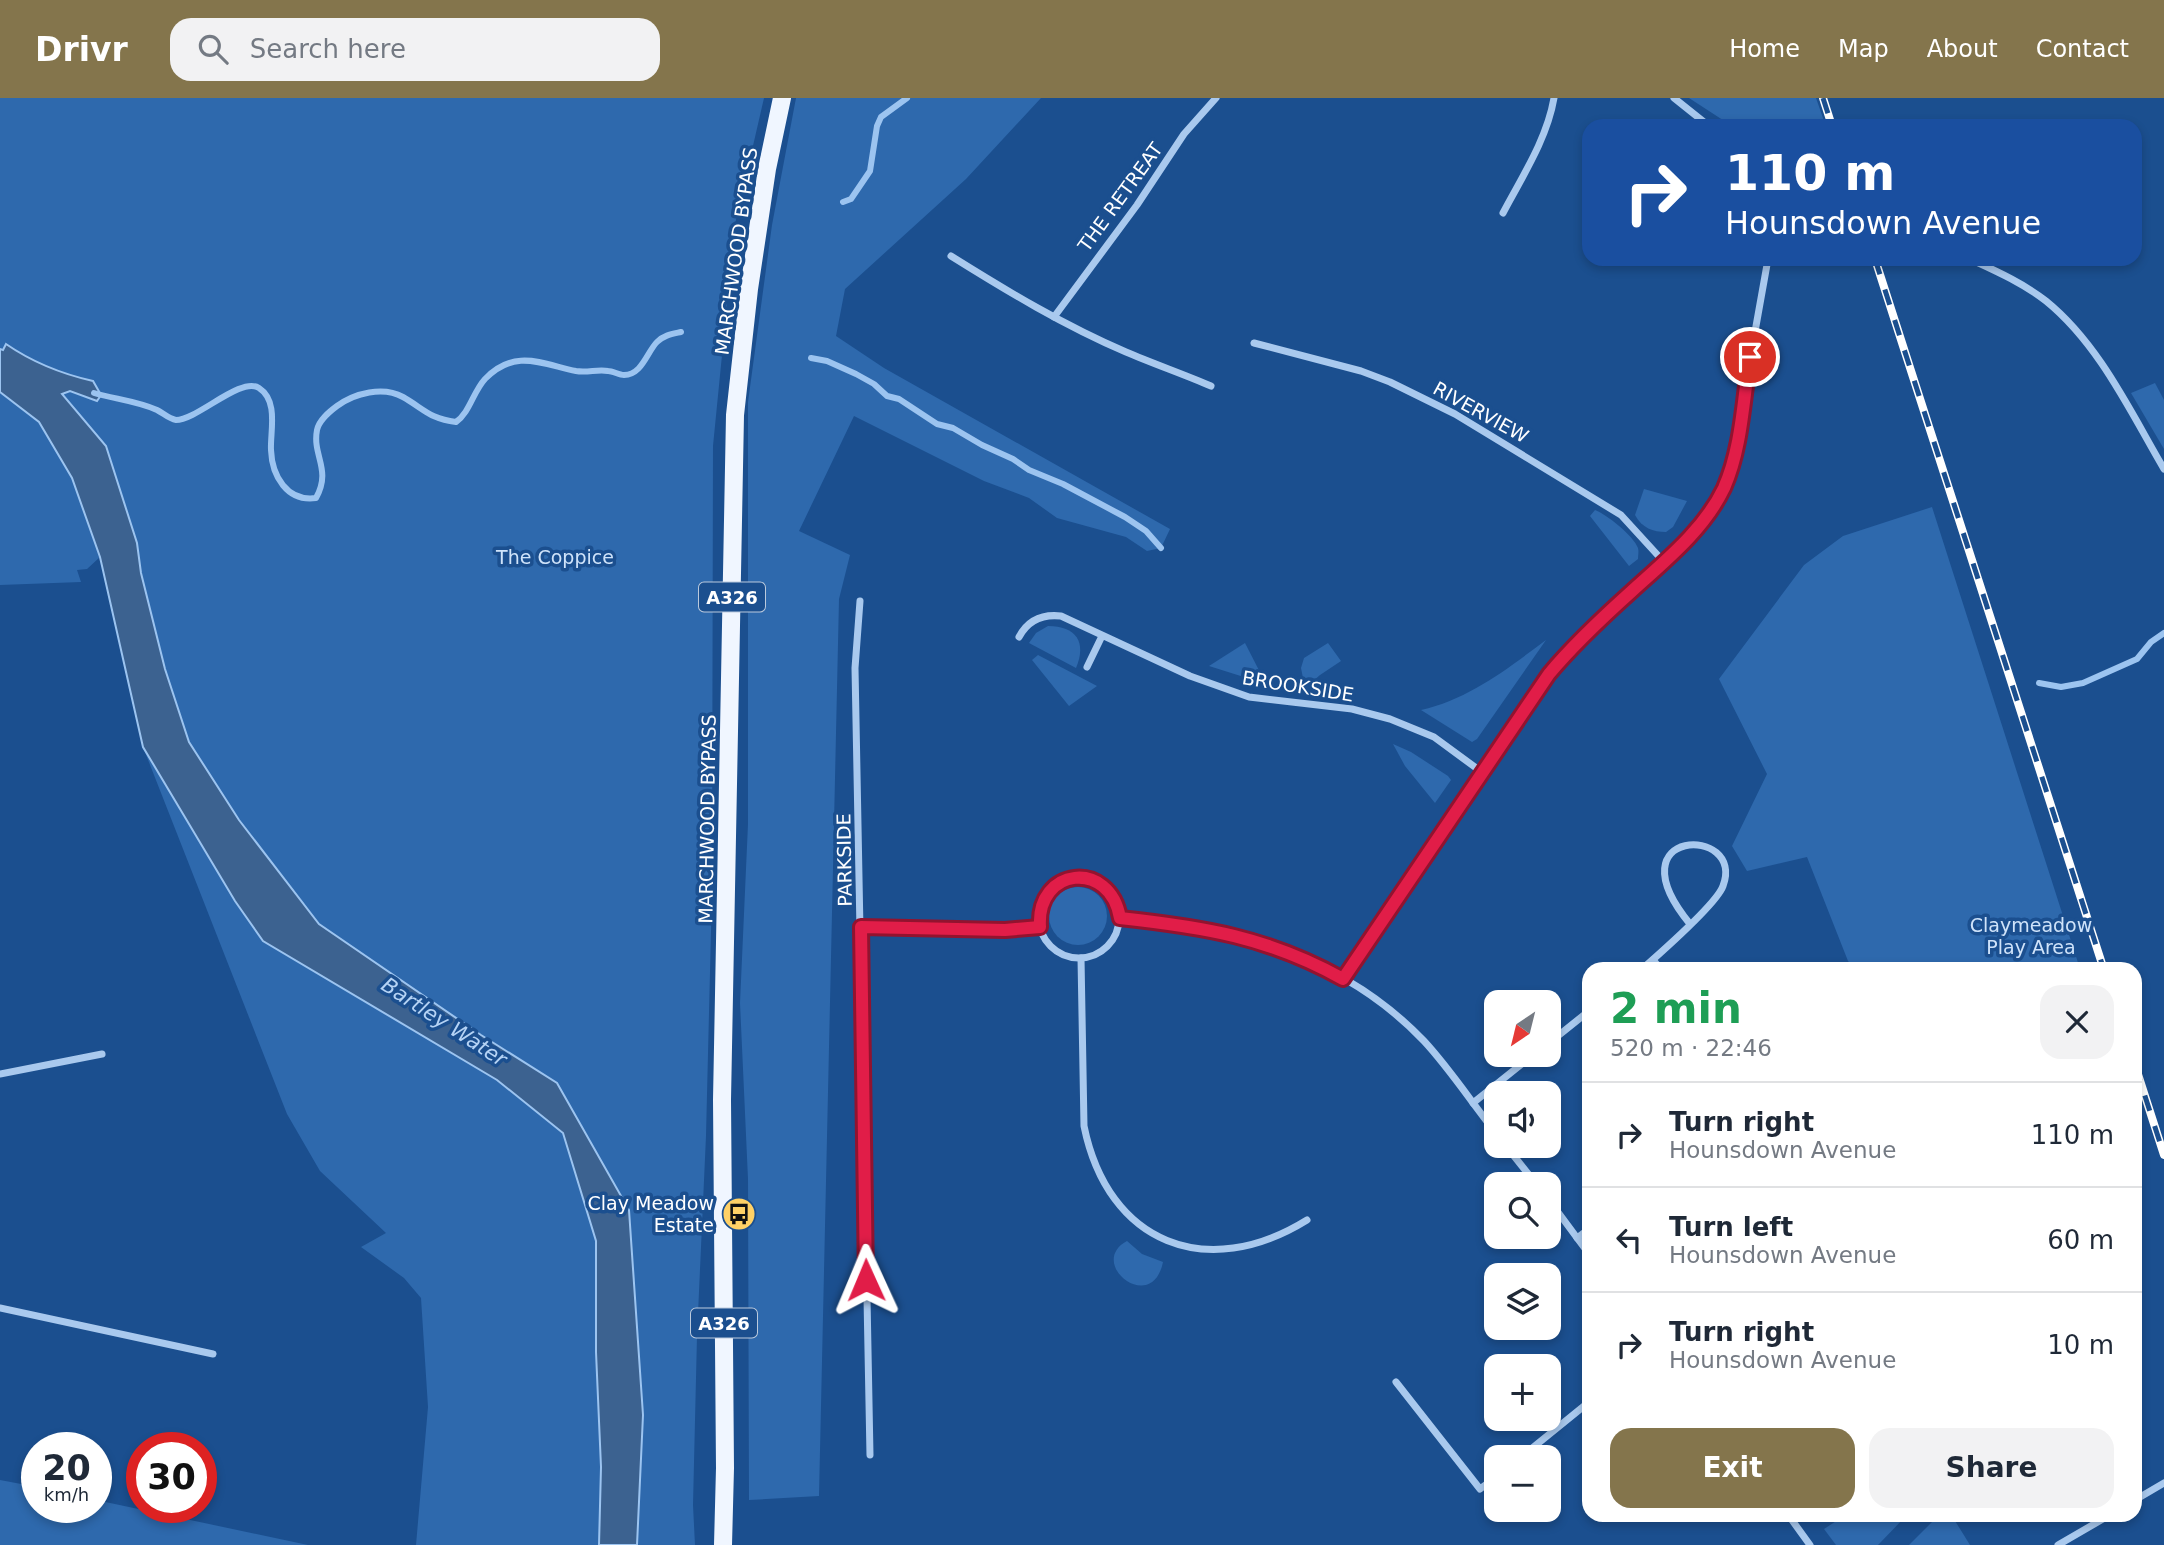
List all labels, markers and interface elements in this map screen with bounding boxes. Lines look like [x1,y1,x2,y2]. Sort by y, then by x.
search box [170,18,660,81]
text: Drivr [35,30,128,69]
icon: search [194,30,232,68]
text: Search here [250,34,406,64]
text: Home [1729,35,1800,63]
text: Map [1838,35,1889,63]
text: About [1927,35,1998,63]
text: Contact [2036,35,2129,63]
street label: THE RETREAT [1073,138,1167,256]
text: 110 m [1725,145,1895,202]
street label: MARCHWOOD BYPASS [711,146,761,356]
icon: right [1610,147,1701,238]
text: Hounsdown Avenue [1725,204,2041,242]
pin [1720,327,1780,387]
icon: arrive [1731,338,1769,376]
street label: RIVERVIEW [1430,377,1533,447]
park label: The Coppice [495,546,614,568]
road number: A326 [699,583,765,612]
street label: BROOKSIDE [1241,666,1355,706]
street label: MARCHWOOD BYPASS [694,714,720,924]
street label: PARKSIDE [832,813,856,907]
park label: Claymeadow Play Area [1970,914,2092,958]
water label: Bartley Water [377,973,512,1072]
text: 2 min [1610,984,1742,1033]
button: close [2040,985,2114,1059]
north arrow [1484,990,1561,1068]
map controls [1484,990,1561,1522]
text: 520 m · 22:46 [1610,1035,1772,1061]
button: sound [1484,1081,1561,1158]
text: Turn right [1669,1107,1814,1137]
icon: right [1610,1116,1648,1154]
text: 110 m [2031,1120,2114,1150]
text: Hounsdown Avenue [1669,1137,1896,1163]
button: search [1484,1172,1561,1249]
place label: Clay Meadow Estate [588,1192,714,1236]
bus stop icon: Clay Meadow Estate [720,1195,758,1233]
text: Turn left [1669,1212,1793,1242]
icon: left [1610,1221,1648,1259]
text: 60 m [2047,1225,2114,1255]
text: Hounsdown Avenue [1669,1242,1896,1268]
position arrow [829,1243,903,1317]
button: layers [1484,1263,1561,1340]
road number: A326 [691,1308,757,1338]
text: Turn right [1669,1317,1814,1347]
icon: right [1610,1326,1648,1364]
text: 10 m [2047,1330,2114,1360]
text: Hounsdown Avenue [1669,1347,1896,1373]
button: + [1484,1354,1561,1431]
button: Exit [1610,1428,1855,1508]
button: Share [1869,1428,2114,1508]
speed limit sign: 30 [126,1432,217,1523]
button: − [1484,1445,1561,1522]
text: 20 [42,1448,91,1488]
text: km/h [44,1484,89,1505]

